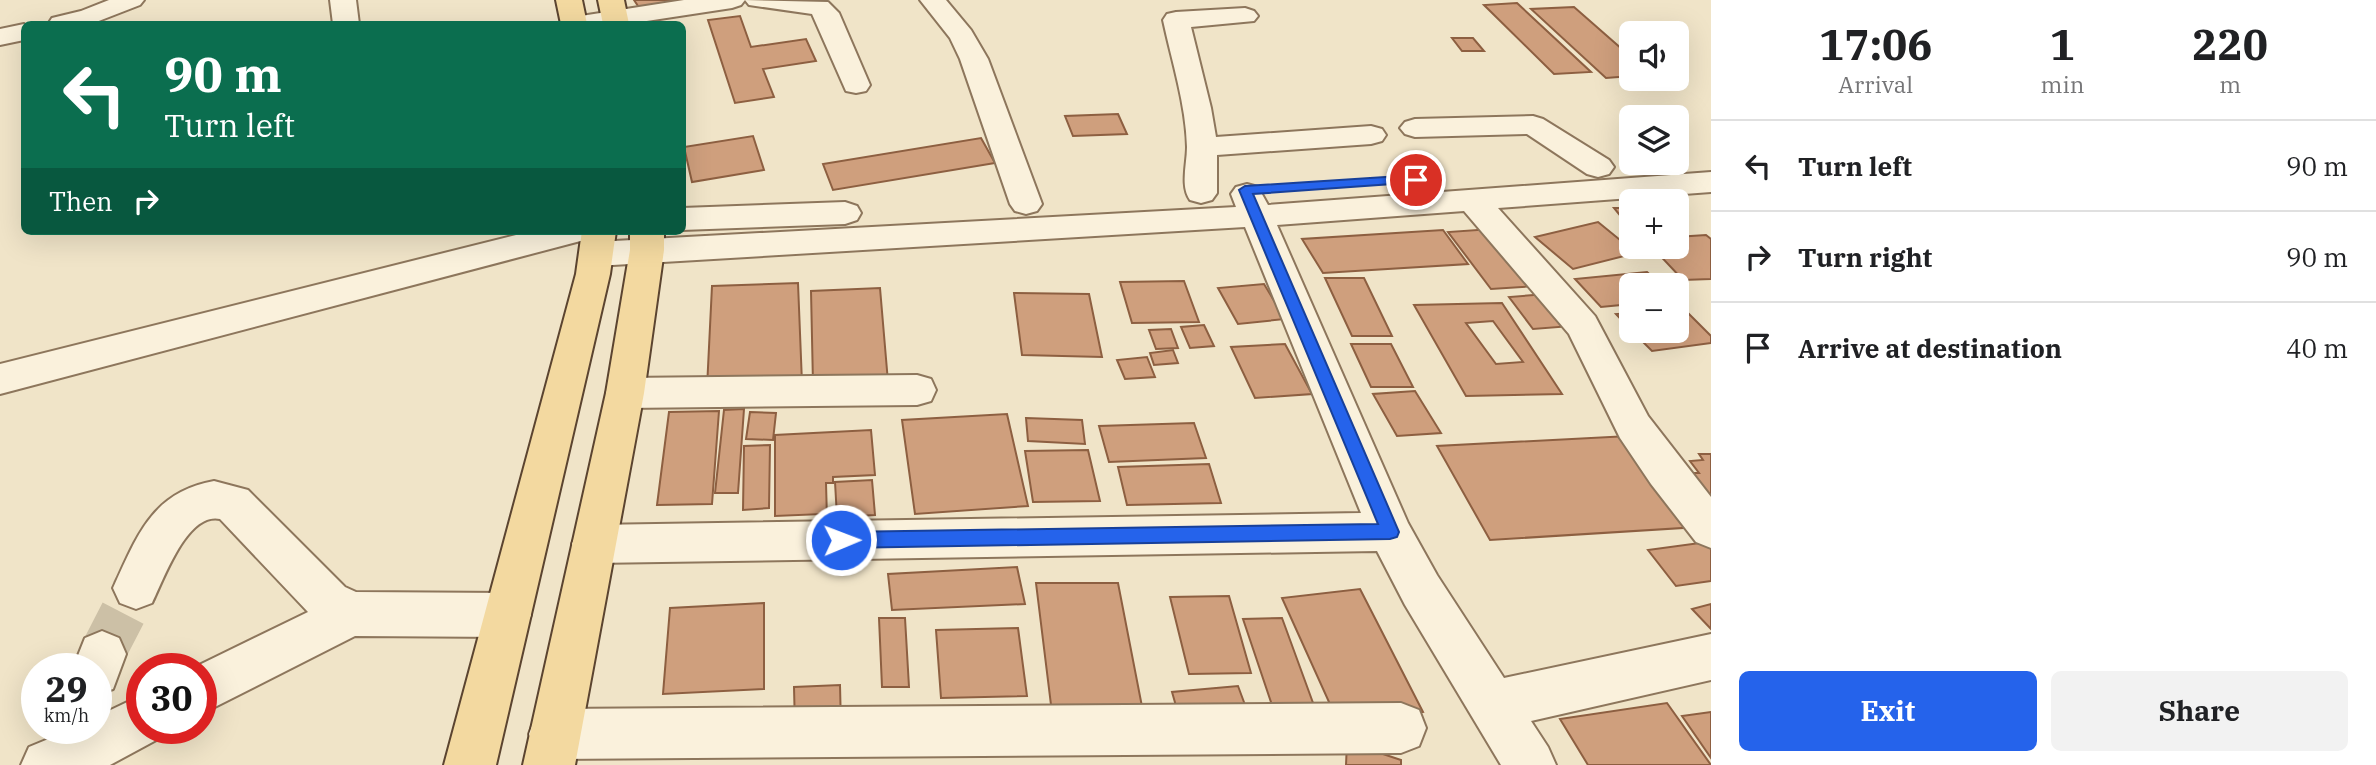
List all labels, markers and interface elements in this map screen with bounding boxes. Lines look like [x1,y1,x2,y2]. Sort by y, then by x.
text: 17:06 [1819,17,1933,72]
text: 1 [2050,17,2075,72]
text: 220 [2192,17,2268,72]
map controls [1619,21,1689,343]
button: sound [1619,21,1689,91]
text: 90 m [164,42,282,105]
icon: left [49,49,140,140]
text: Arrival [1838,69,1913,99]
text: min [2041,69,2084,99]
text: m [2219,69,2241,99]
text: Turn left [164,104,295,146]
button: layers [1619,105,1689,175]
icon: left [1739,147,1777,185]
text: Turn left [1798,149,1912,183]
text: 90 m [2286,149,2348,183]
pin [1386,150,1446,210]
icon: arrive [1397,161,1435,199]
icon: right [127,182,165,220]
text: Then [49,184,113,218]
button: + [1619,189,1689,259]
icon: right [1739,238,1777,276]
text: Turn right [1798,240,1932,274]
text: 90 m [2286,240,2348,274]
button: − [1619,273,1689,343]
icon: arrive [1739,329,1777,367]
text: Arrive at destination [1798,331,2062,365]
text: 40 m [2286,331,2348,365]
position arrow [804,503,878,577]
speed limit sign: 30 [126,653,217,744]
text: 29 [45,666,88,712]
button: Exit [1739,671,2037,751]
button: Share [2051,671,2348,751]
text: km/h [44,704,89,727]

